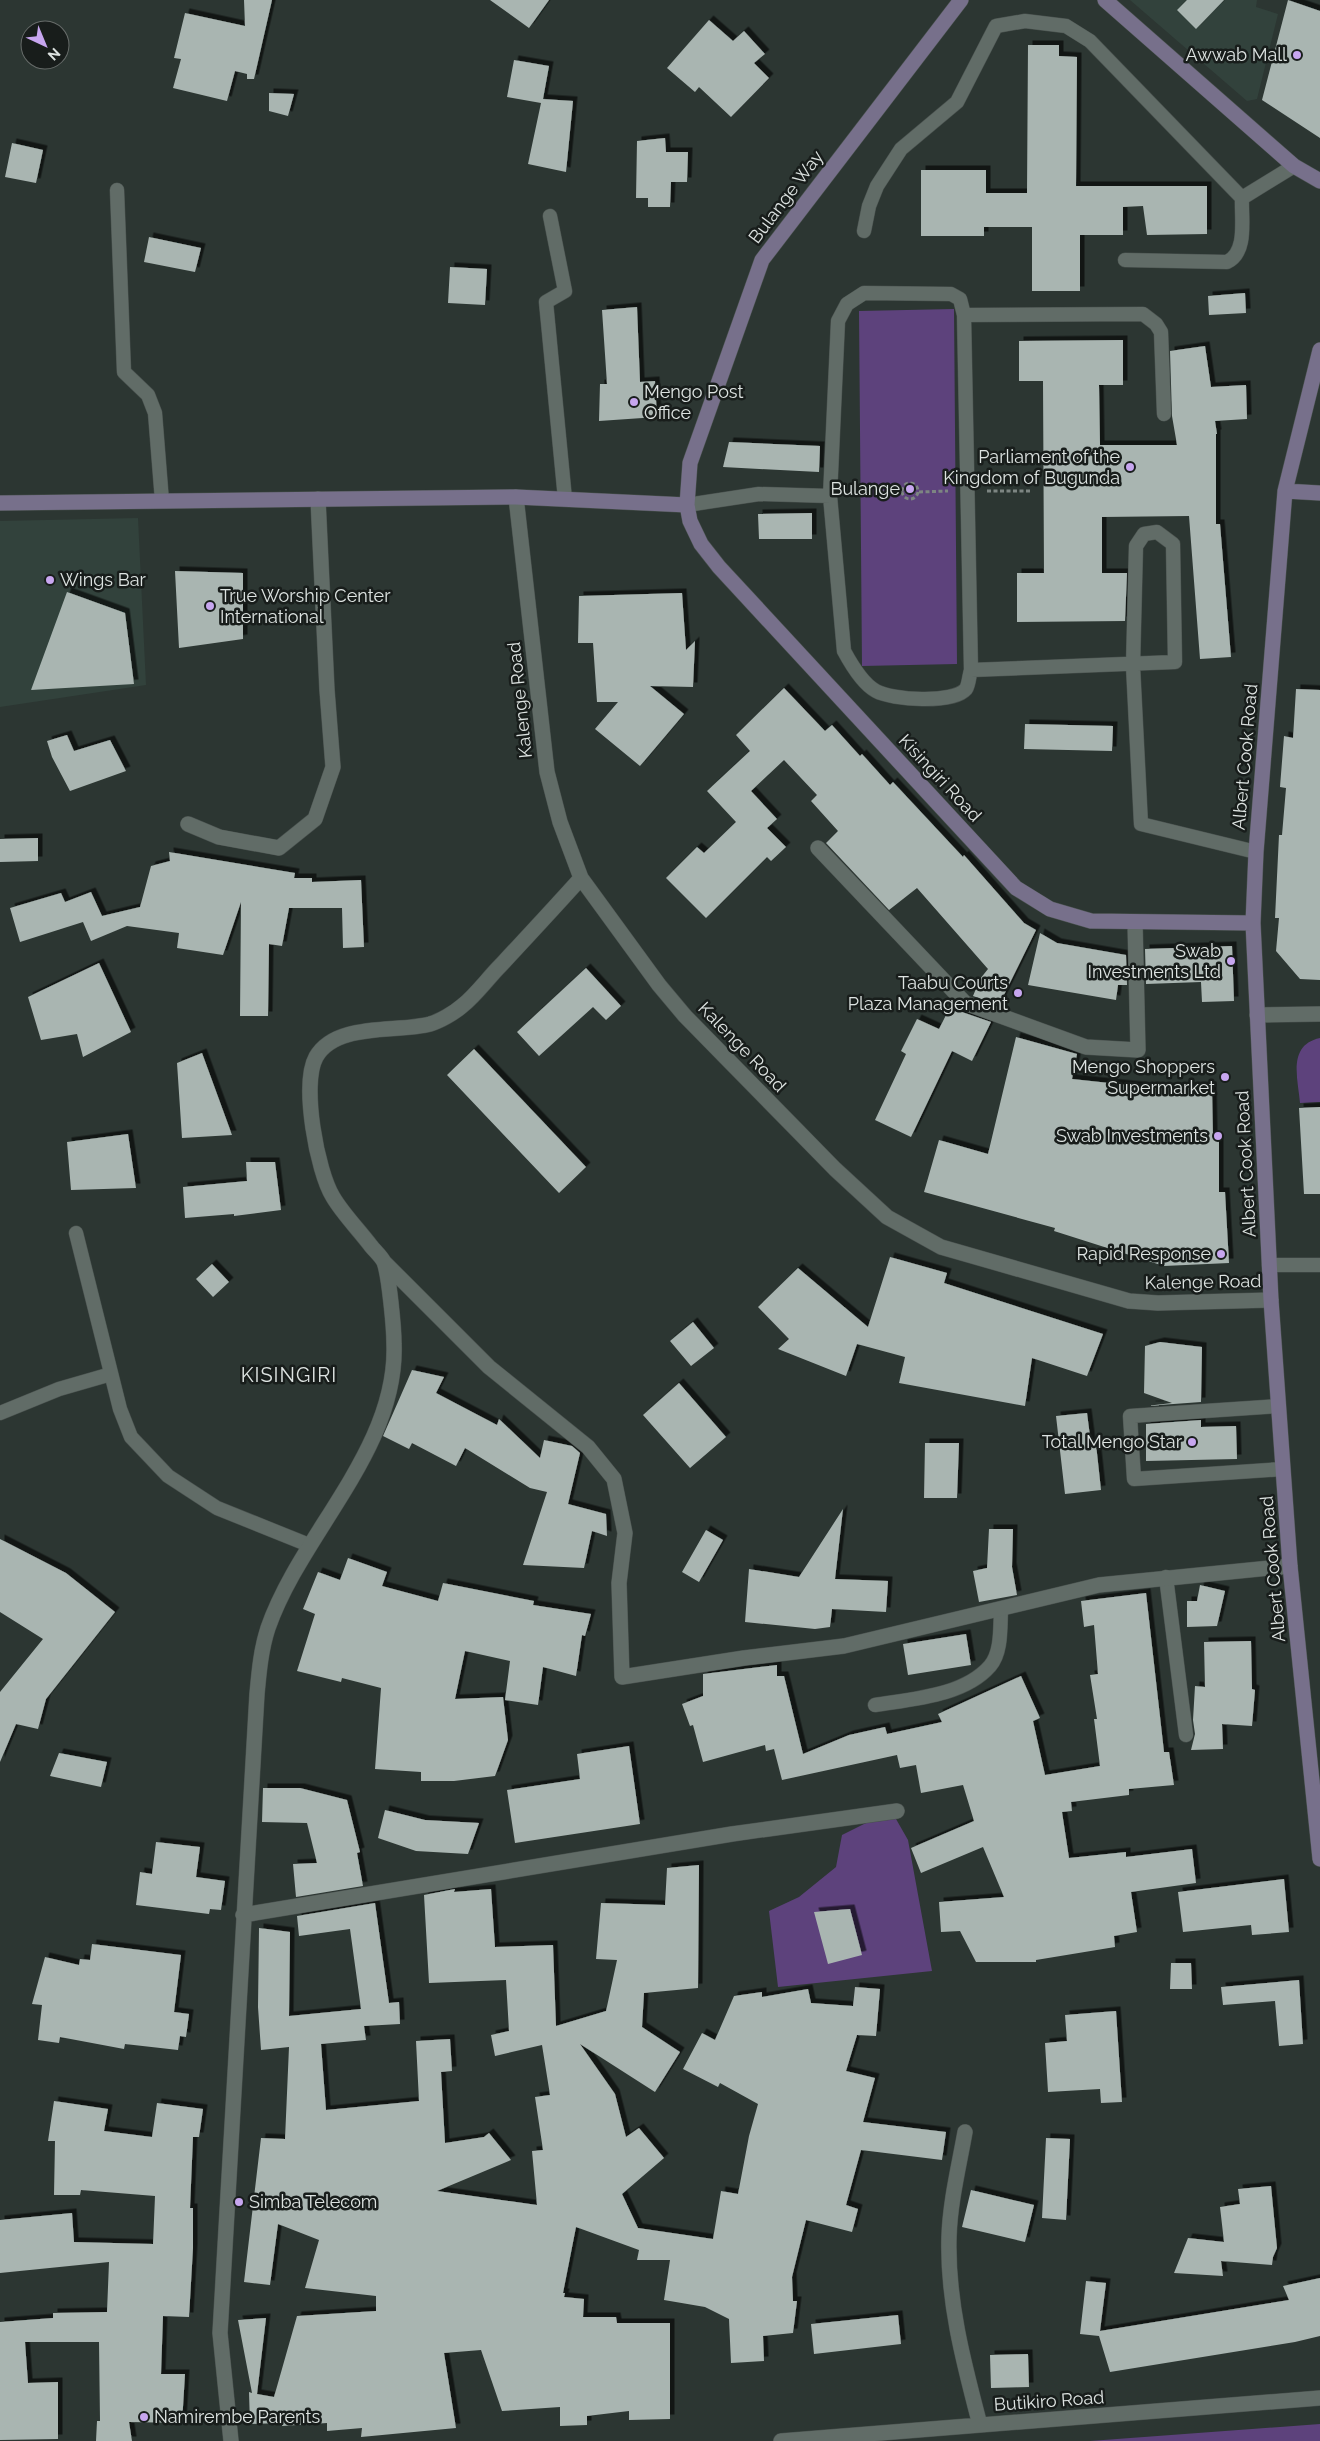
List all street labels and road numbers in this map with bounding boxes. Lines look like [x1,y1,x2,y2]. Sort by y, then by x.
street label: Bulange Way [744,146,827,247]
street label: Kalenge Road [503,641,536,759]
street label: Albert Cook Road [1228,683,1261,831]
street label: Kisingiri Road [895,730,986,826]
street label: Kalenge Road [694,997,790,1096]
street label: Albert Cook Road [1231,1090,1260,1238]
street label: Kalenge Road [1144,1270,1262,1293]
street label: Albert Cook Road [1256,1495,1289,1643]
street label: Butikiro Road [993,2386,1105,2415]

